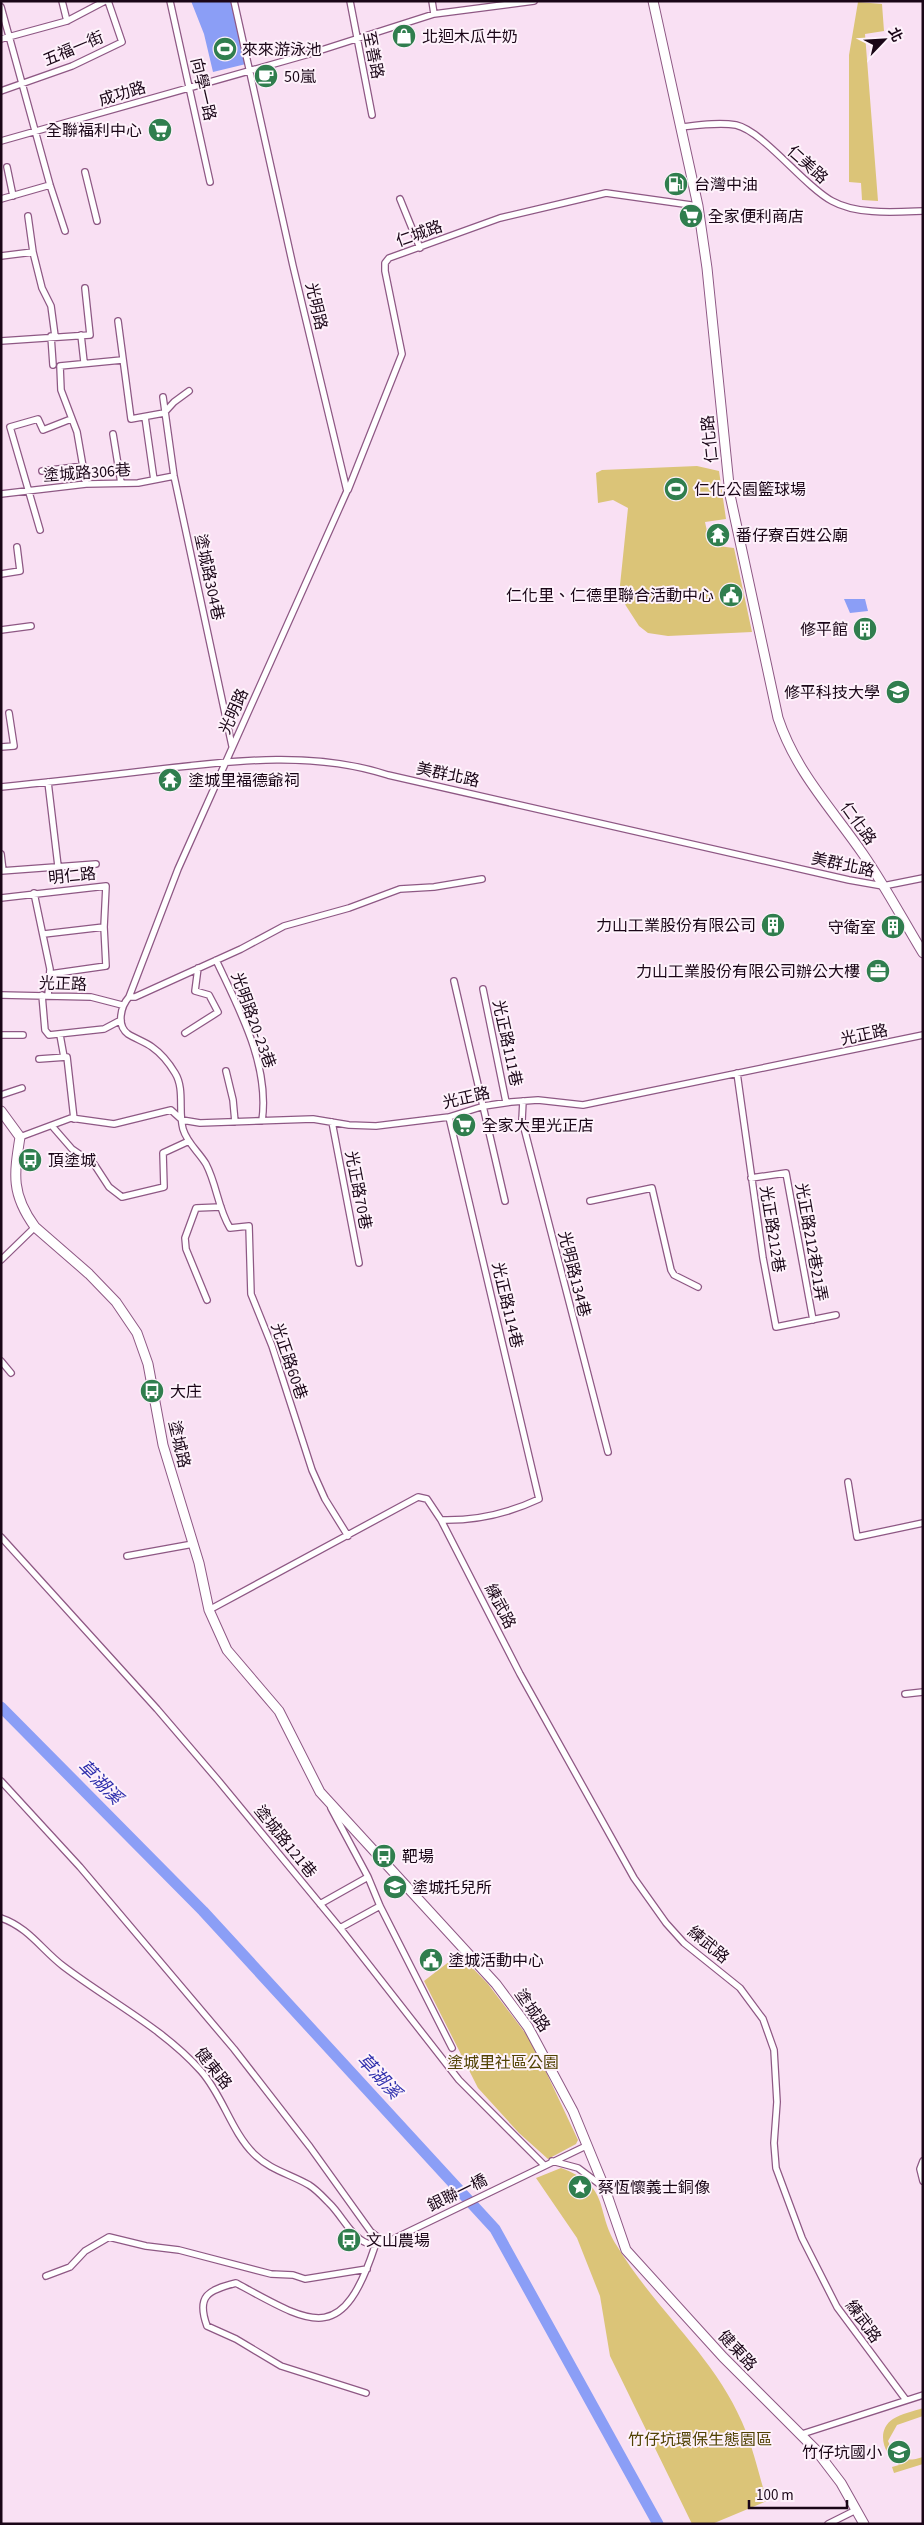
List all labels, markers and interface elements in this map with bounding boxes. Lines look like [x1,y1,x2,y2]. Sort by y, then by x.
north arrow [859,15,909,65]
shop icon: 北迴木瓜牛奶 [391,23,417,49]
text: 北 [883,24,907,45]
street label: 五福一街 [40,26,107,72]
place label: 北迴木瓜牛奶 [422,26,518,48]
street label: 至善路 [358,30,388,81]
sports icon: 來來游泳池 [212,36,238,62]
place label: 來來游泳池 [242,39,322,61]
street label: 向學一路 [185,56,221,123]
cafe icon: 50嵐 [253,63,279,89]
place label: 50嵐 [284,66,316,88]
street label: 成功路 [96,76,148,111]
supermarket icon: 全聯福利中心 [147,117,173,143]
place label: 全聯福利中心 [46,120,142,142]
street label: 仁美路 [782,141,833,189]
fuel station icon: 台灣中油 [663,171,689,197]
place label: 台灣中油 [694,174,758,196]
supermarket icon: 全家便利商店 [678,203,704,229]
place label: 全家便利商店 [708,206,804,228]
street label: 仁城路 [393,215,446,252]
street label: 光明路 [300,280,332,332]
street label: 仁化路 [697,414,723,464]
street label: 塗城路306巷 [42,459,132,487]
sports icon: 仁化公園籃球場 [663,476,689,502]
place label: 仁化公園籃球場 [694,479,806,501]
temple icon: 番仔寮百姓公廟 [705,522,731,548]
place label: 番仔寮百姓公廟 [736,525,848,547]
street label: 塗城路304巷 [189,532,229,622]
public building icon: 仁化里、仁德里聯合活動中心 [718,582,744,608]
place label: 仁化里、仁德里聯合活動中心 [506,585,714,607]
building icon: 修平館 [852,616,878,642]
place label: 修平館 [800,619,848,641]
school or university icon: 修平科技大學 [885,679,911,705]
place label: 修平科技大學 [784,682,880,704]
street label: 光明路 [214,685,254,738]
street label: 美群北路 [414,758,481,792]
temple icon: 塗城里福德爺祠 [157,767,183,793]
place label: 塗城里福德爺祠 [188,770,300,792]
street label: 仁化路 [835,798,881,849]
street label: 美群北路 [809,848,876,882]
street label: 明仁路 [47,863,97,889]
building icon: 力山工業股份有限公司 [760,912,786,938]
building icon: 守衛室 [880,914,906,940]
place label: 力山工業股份有限公司 [596,915,756,937]
place label: 守衛室 [828,917,876,939]
office icon: 力山工業股份有限公司辦公大樓 [865,958,891,984]
place label: 力山工業股份有限公司辦公大樓 [636,961,860,983]
street label: 光明路20-23巷 [225,969,281,1071]
street label: 光正路 [39,972,87,996]
street label: 光正路111巷 [487,998,527,1088]
street label: 光正路 [838,1019,890,1051]
street label: 光正路 [440,1082,492,1114]
supermarket icon: 全家大里光正店 [451,1112,477,1138]
place label: 全家大里光正店 [482,1115,594,1137]
bus stop icon: 頂塗城 [17,1147,43,1173]
street label: 光正路70巷 [340,1149,376,1232]
place label: 頂塗城 [48,1150,96,1172]
street label: 光正路212巷21弄 [790,1181,832,1303]
street label: 光正路212巷 [754,1184,790,1274]
street label: 光明路134巷 [553,1229,595,1320]
street label: 光正路114巷 [486,1260,528,1351]
street label: 光正路60巷 [266,1320,312,1403]
bus stop icon: 大庄 [139,1378,165,1404]
place label: 大庄 [170,1381,202,1403]
street label: 塗城路 [163,1418,195,1470]
street label: 練武路 [479,1580,521,1633]
water label: 草湖溪 [72,1754,130,1812]
street label: 塗城路121巷 [249,1801,321,1883]
bus stop icon: 靶場 [371,1843,397,1869]
place label: 靶場 [402,1846,434,1868]
school or university icon: 塗城托兒所 [382,1874,408,1900]
place label: 塗城托兒所 [412,1877,492,1899]
street label: 練武路 [683,1921,734,1969]
public building icon: 塗城活動中心 [418,1947,444,1973]
place label: 塗城活動中心 [448,1950,544,1972]
street label: 塗城路 [509,1985,555,2037]
street label: 健東路 [190,2043,237,2094]
water label: 草湖溪 [351,2048,408,2107]
park label: 塗城里社區公園 [447,2052,559,2074]
street label: 銀聯一橋 [424,2169,491,2217]
place icon: 蔡恆懷義士銅像 [567,2174,593,2200]
place label: 蔡恆懷義士銅像 [598,2177,710,2199]
bus stop icon: 文山農場 [336,2227,362,2253]
place label: 文山農場 [366,2230,430,2252]
street label: 練武路 [840,2296,886,2347]
street label: 健東路 [713,2326,762,2376]
park label: 竹仔坑環保生態園區 [628,2429,772,2451]
school or university icon: 竹仔坑國小 [886,2439,912,2465]
place label: 竹仔坑國小 [802,2442,882,2464]
scale bar [749,2478,846,2510]
text: 100 m [756,2485,794,2506]

